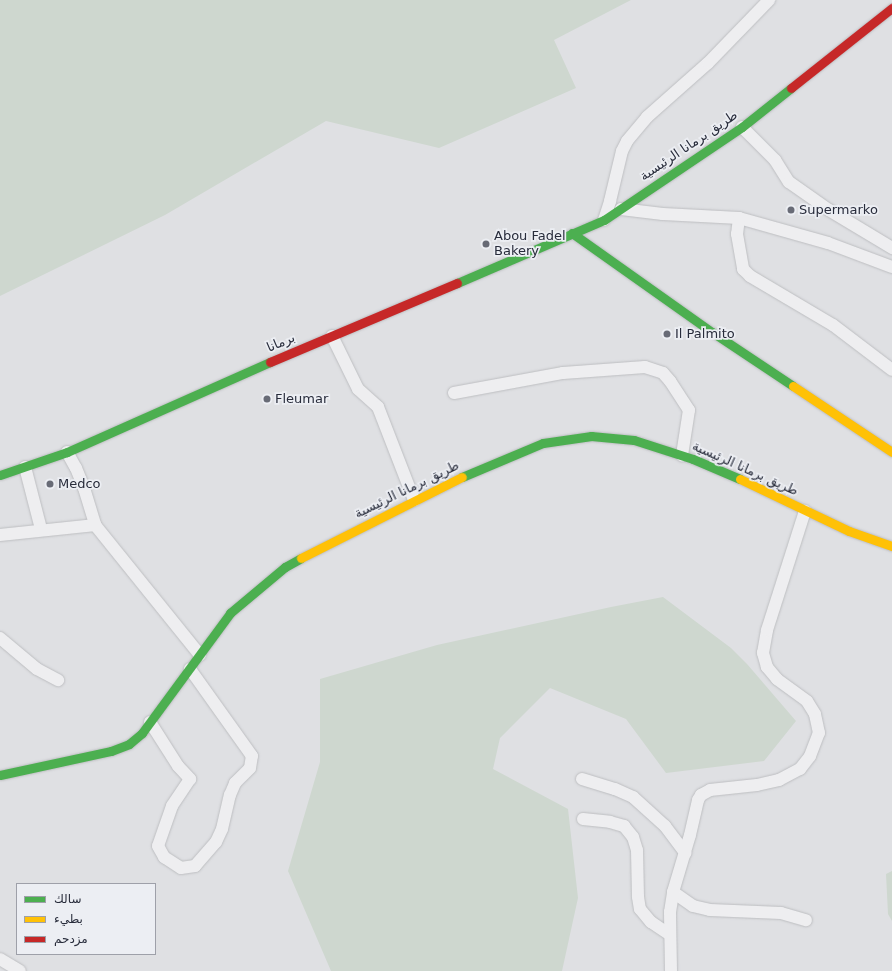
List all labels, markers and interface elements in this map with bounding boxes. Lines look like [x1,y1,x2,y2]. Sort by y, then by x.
street label: طريق برمانا الرئيسية [637,108,741,184]
place label: Supermarko [799,202,878,218]
marker: Supermarko [786,205,796,215]
place label: Abou Fadel Bakery [494,229,566,260]
marker: Abou Fadel Bakery [481,239,491,249]
place label: Il Palmito [675,326,735,342]
marker: Il Palmito [662,329,672,339]
street label: برمانا [264,330,298,356]
place label: Fleumar [275,391,328,407]
marker: Fleumar [262,394,272,404]
street label: طريق برمانا الرئيسية [690,439,800,499]
street label: طريق برمانا الرئيسية [352,458,462,522]
place label: Medco [58,476,101,492]
marker: Medco [45,479,55,489]
legend [16,883,156,955]
text: سالك [54,892,81,906]
text: بطيء [54,912,83,926]
text: مزدحم [54,932,88,946]

